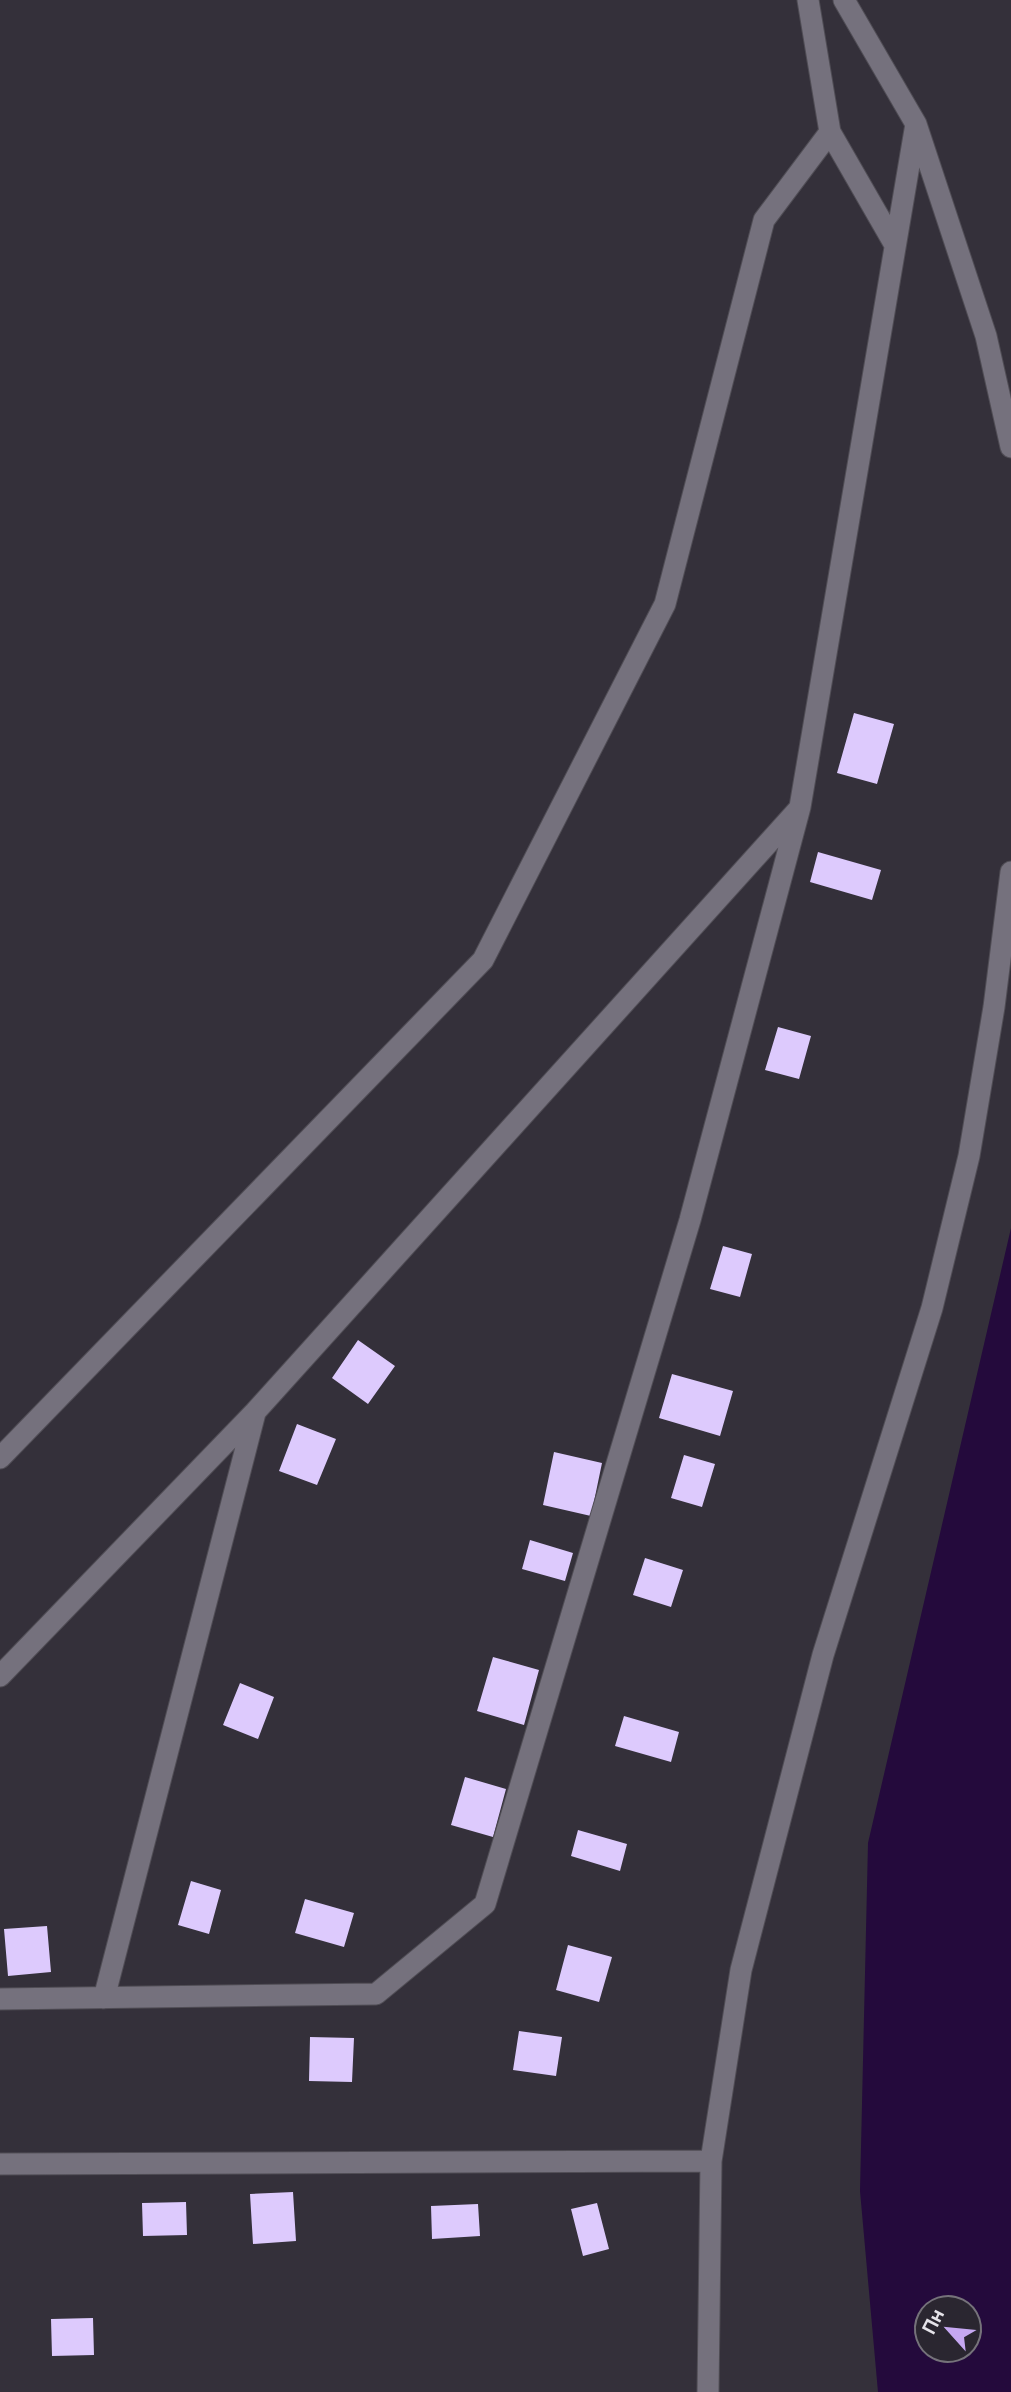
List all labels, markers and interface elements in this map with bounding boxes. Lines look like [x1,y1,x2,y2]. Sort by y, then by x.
north arrow [913,2294,983,2364]
text: Пн [917,2305,948,2338]

